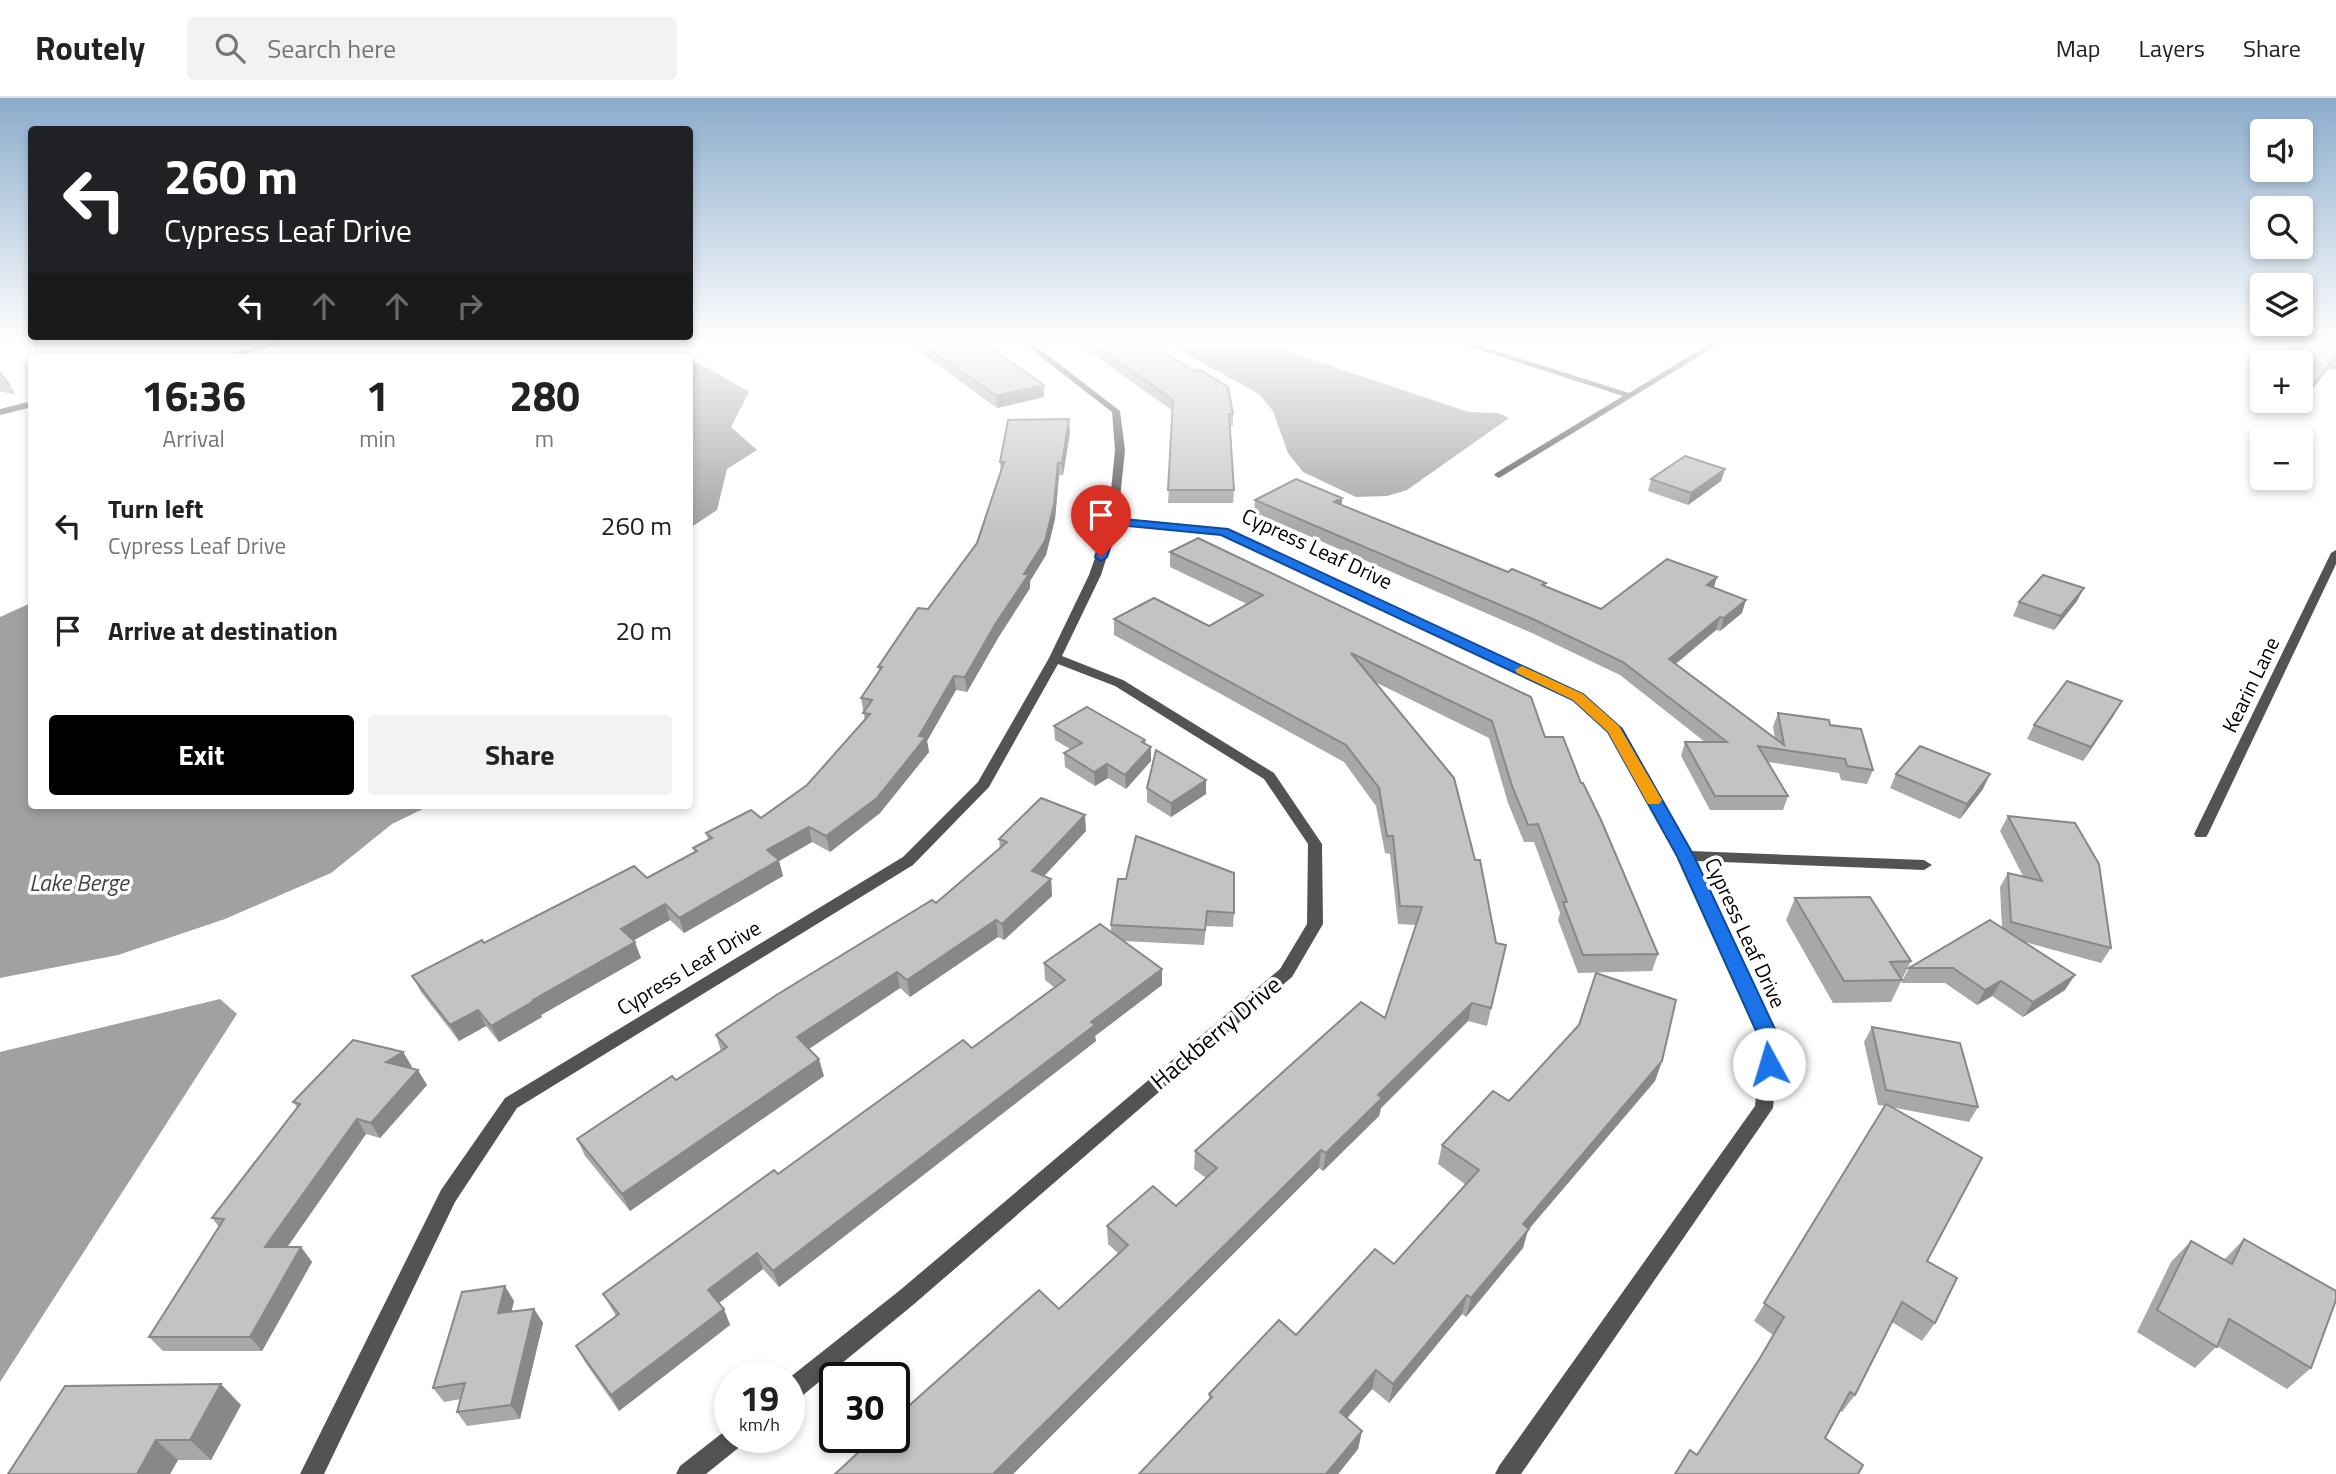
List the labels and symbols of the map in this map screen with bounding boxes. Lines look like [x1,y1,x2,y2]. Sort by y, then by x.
pin [1071,485,1131,557]
street label: Cypress Leaf Drive [1237,499,1398,597]
street label: Kearin Lane [2213,631,2287,738]
street label: Cypress Leaf Drive [1697,852,1795,1013]
water label: Lake Berge [29,865,130,900]
street label: Cypress Leaf Drive [611,912,766,1023]
street label: Hackberry Drive [1142,967,1289,1098]
position arrow [1732,1027,1806,1101]
speed limit sign: 30 [819,1362,910,1453]

